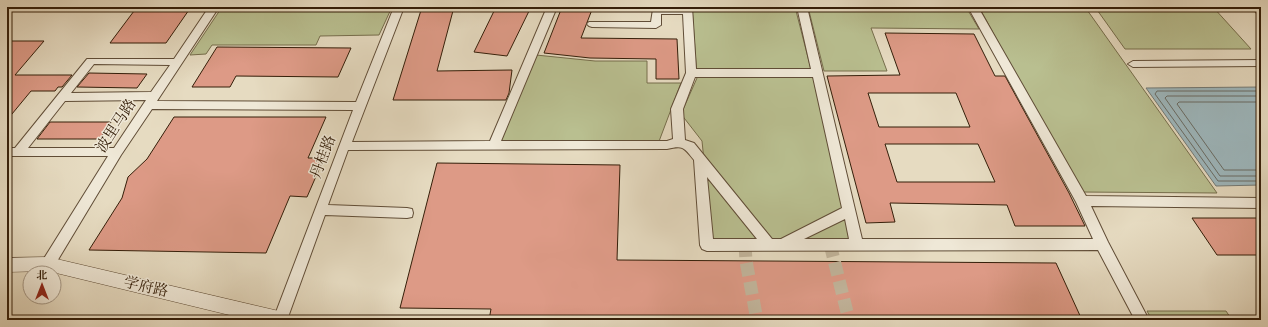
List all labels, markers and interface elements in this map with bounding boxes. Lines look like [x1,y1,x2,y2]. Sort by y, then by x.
street label: 波里马路 [92,96,140,156]
street label: 丹桂路 [306,133,340,181]
north arrow [22,265,62,305]
text: 北 [37,269,48,282]
street label: 学府路 [122,273,170,301]

